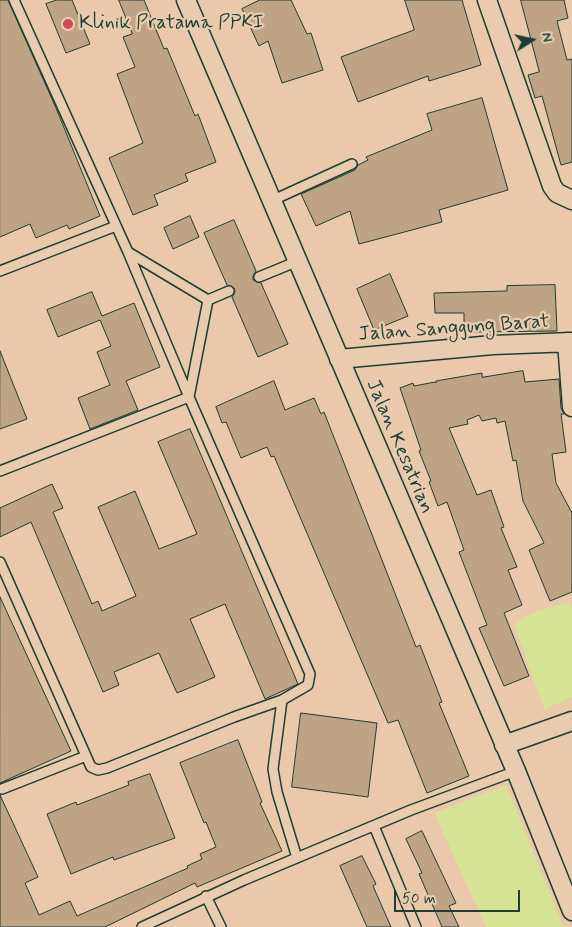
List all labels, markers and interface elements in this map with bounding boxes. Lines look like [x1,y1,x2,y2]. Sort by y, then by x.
place label: Klinik Pratama PPKI [79,12,264,36]
north arrow [507,15,557,65]
marker: Klinik Pratama PPKI [61,17,75,31]
text: N [537,31,556,44]
street label: Jalan Sanggung Barat [358,310,550,348]
street label: Jalan Kesatrian [360,376,438,518]
scale bar [397,880,523,912]
text: 50 m [402,889,436,909]

